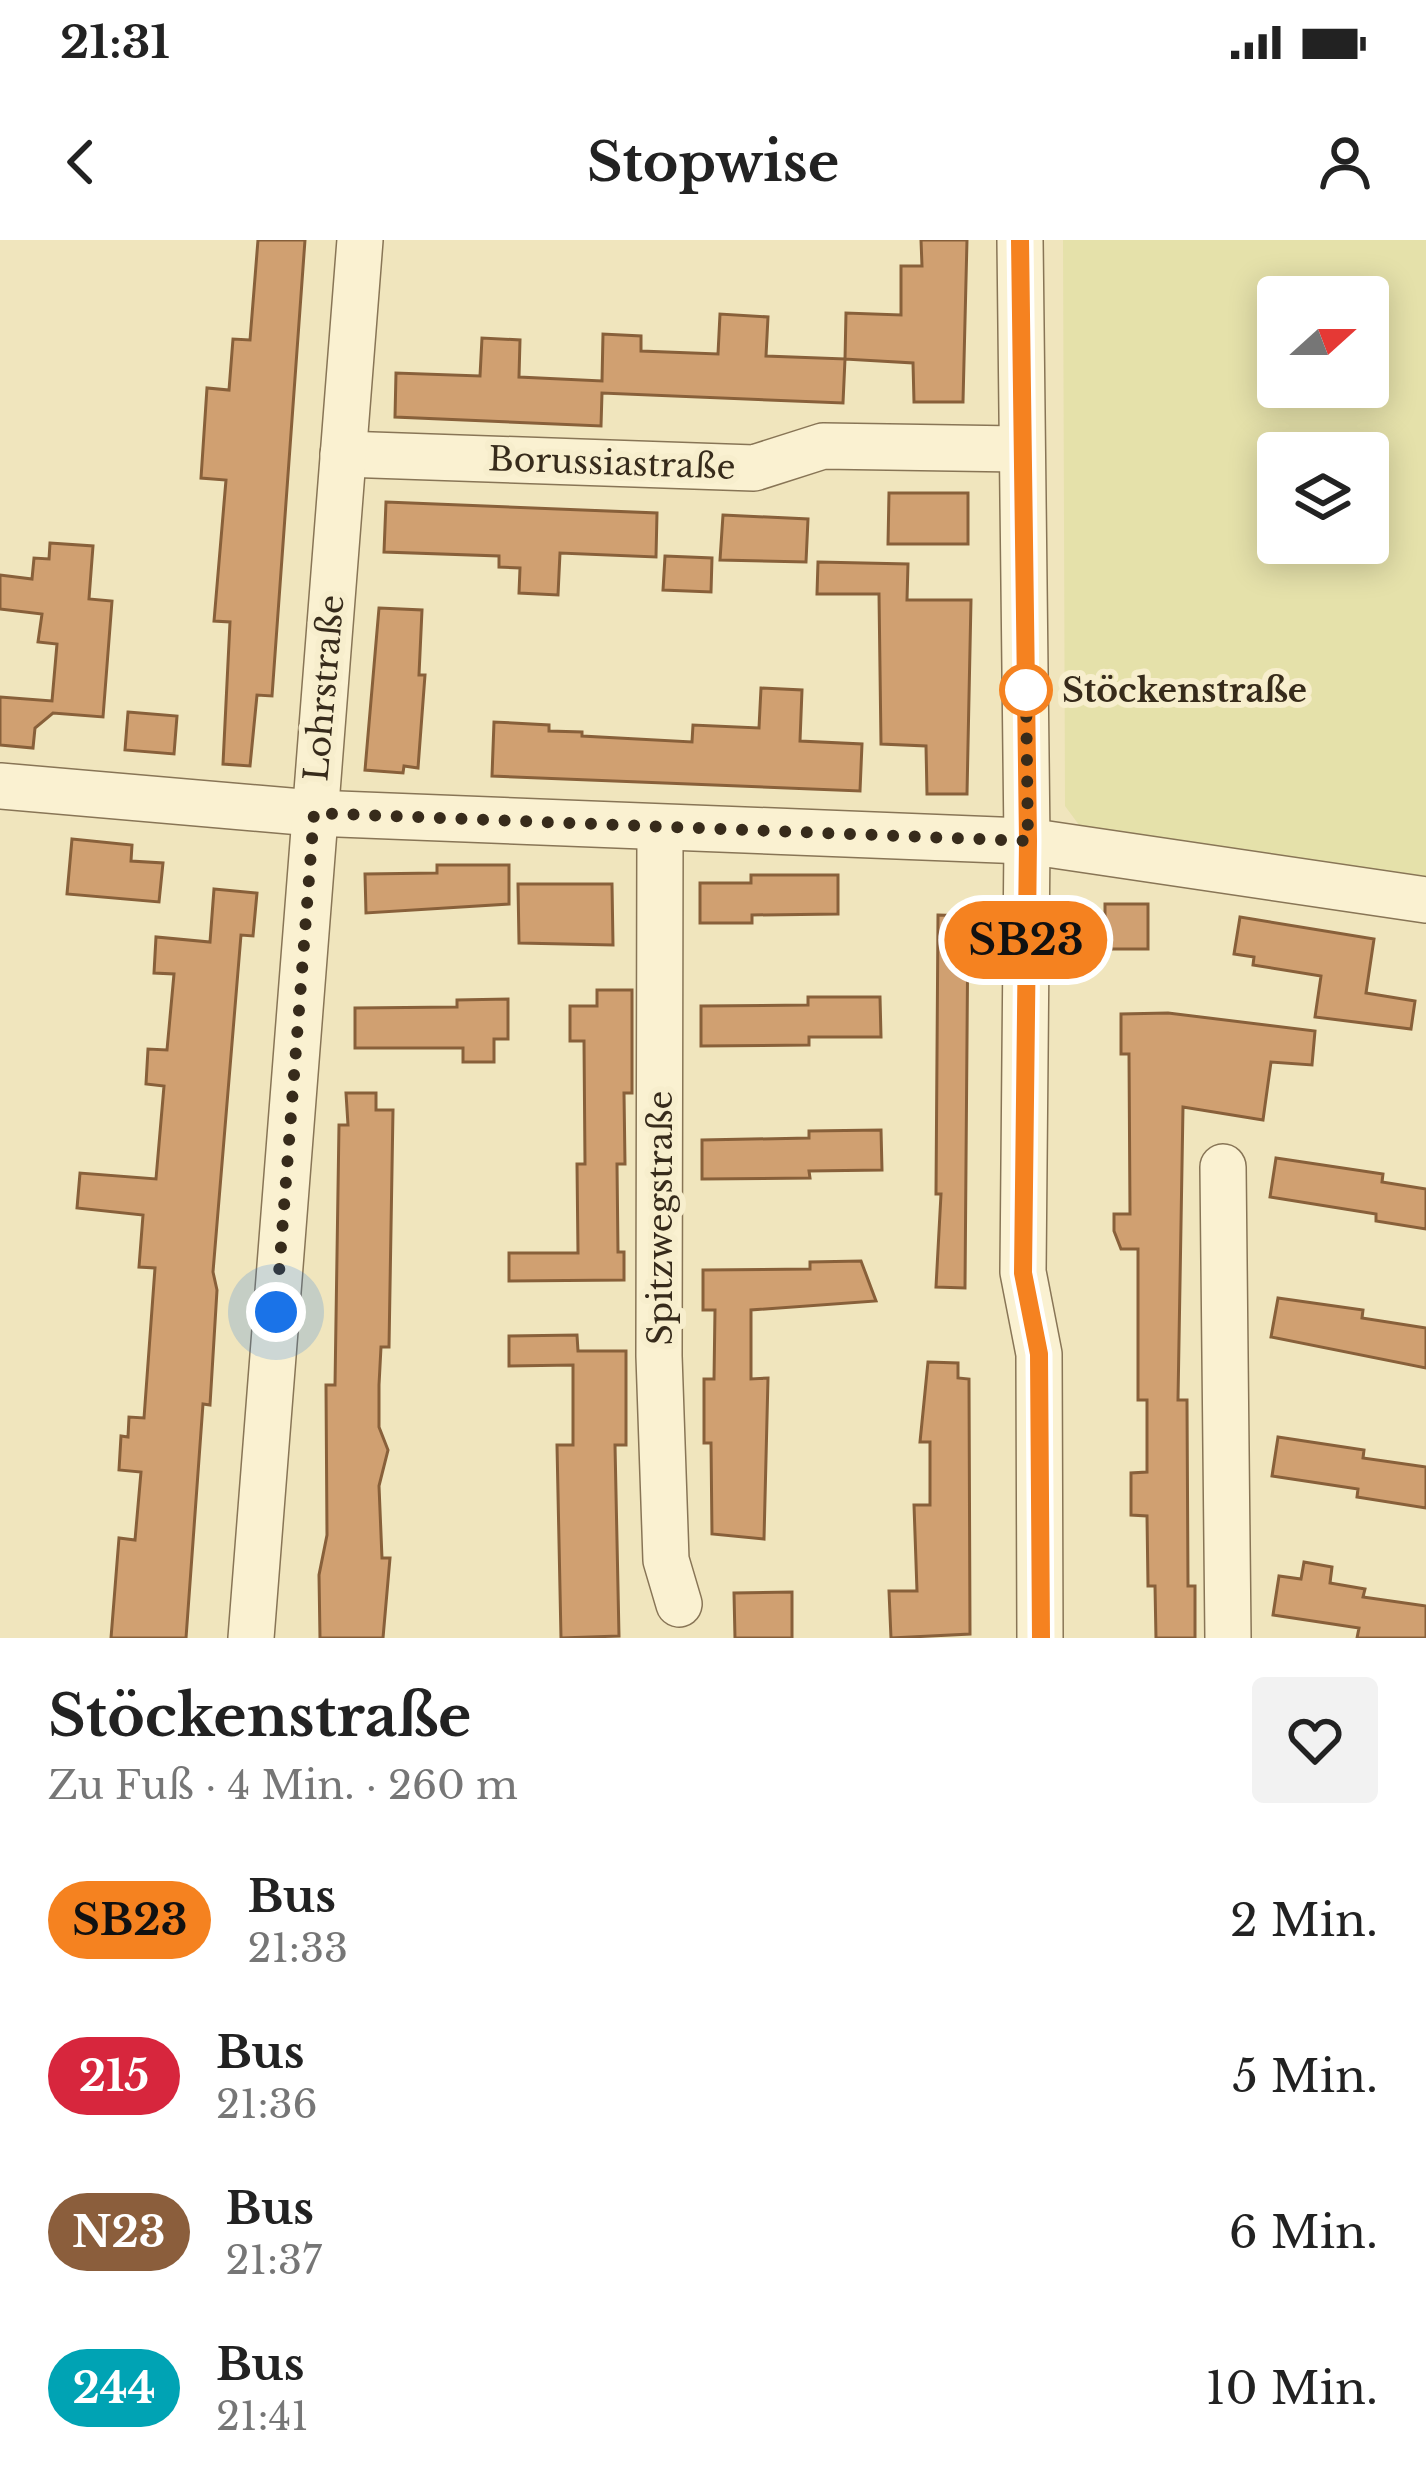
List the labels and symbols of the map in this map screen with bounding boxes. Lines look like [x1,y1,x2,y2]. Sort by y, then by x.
north arrow [1257,276,1389,408]
street label: Borussiastraße [488,438,736,488]
street label: Lohrstraße [295,593,353,783]
marker: Stöckenstraße [1001,665,1051,715]
place label: Stöckenstraße [1062,670,1307,711]
line badge: SB23 [942,901,1110,979]
street label: Spitzwegstraße [640,1091,681,1345]
your location [246,1282,306,1342]

